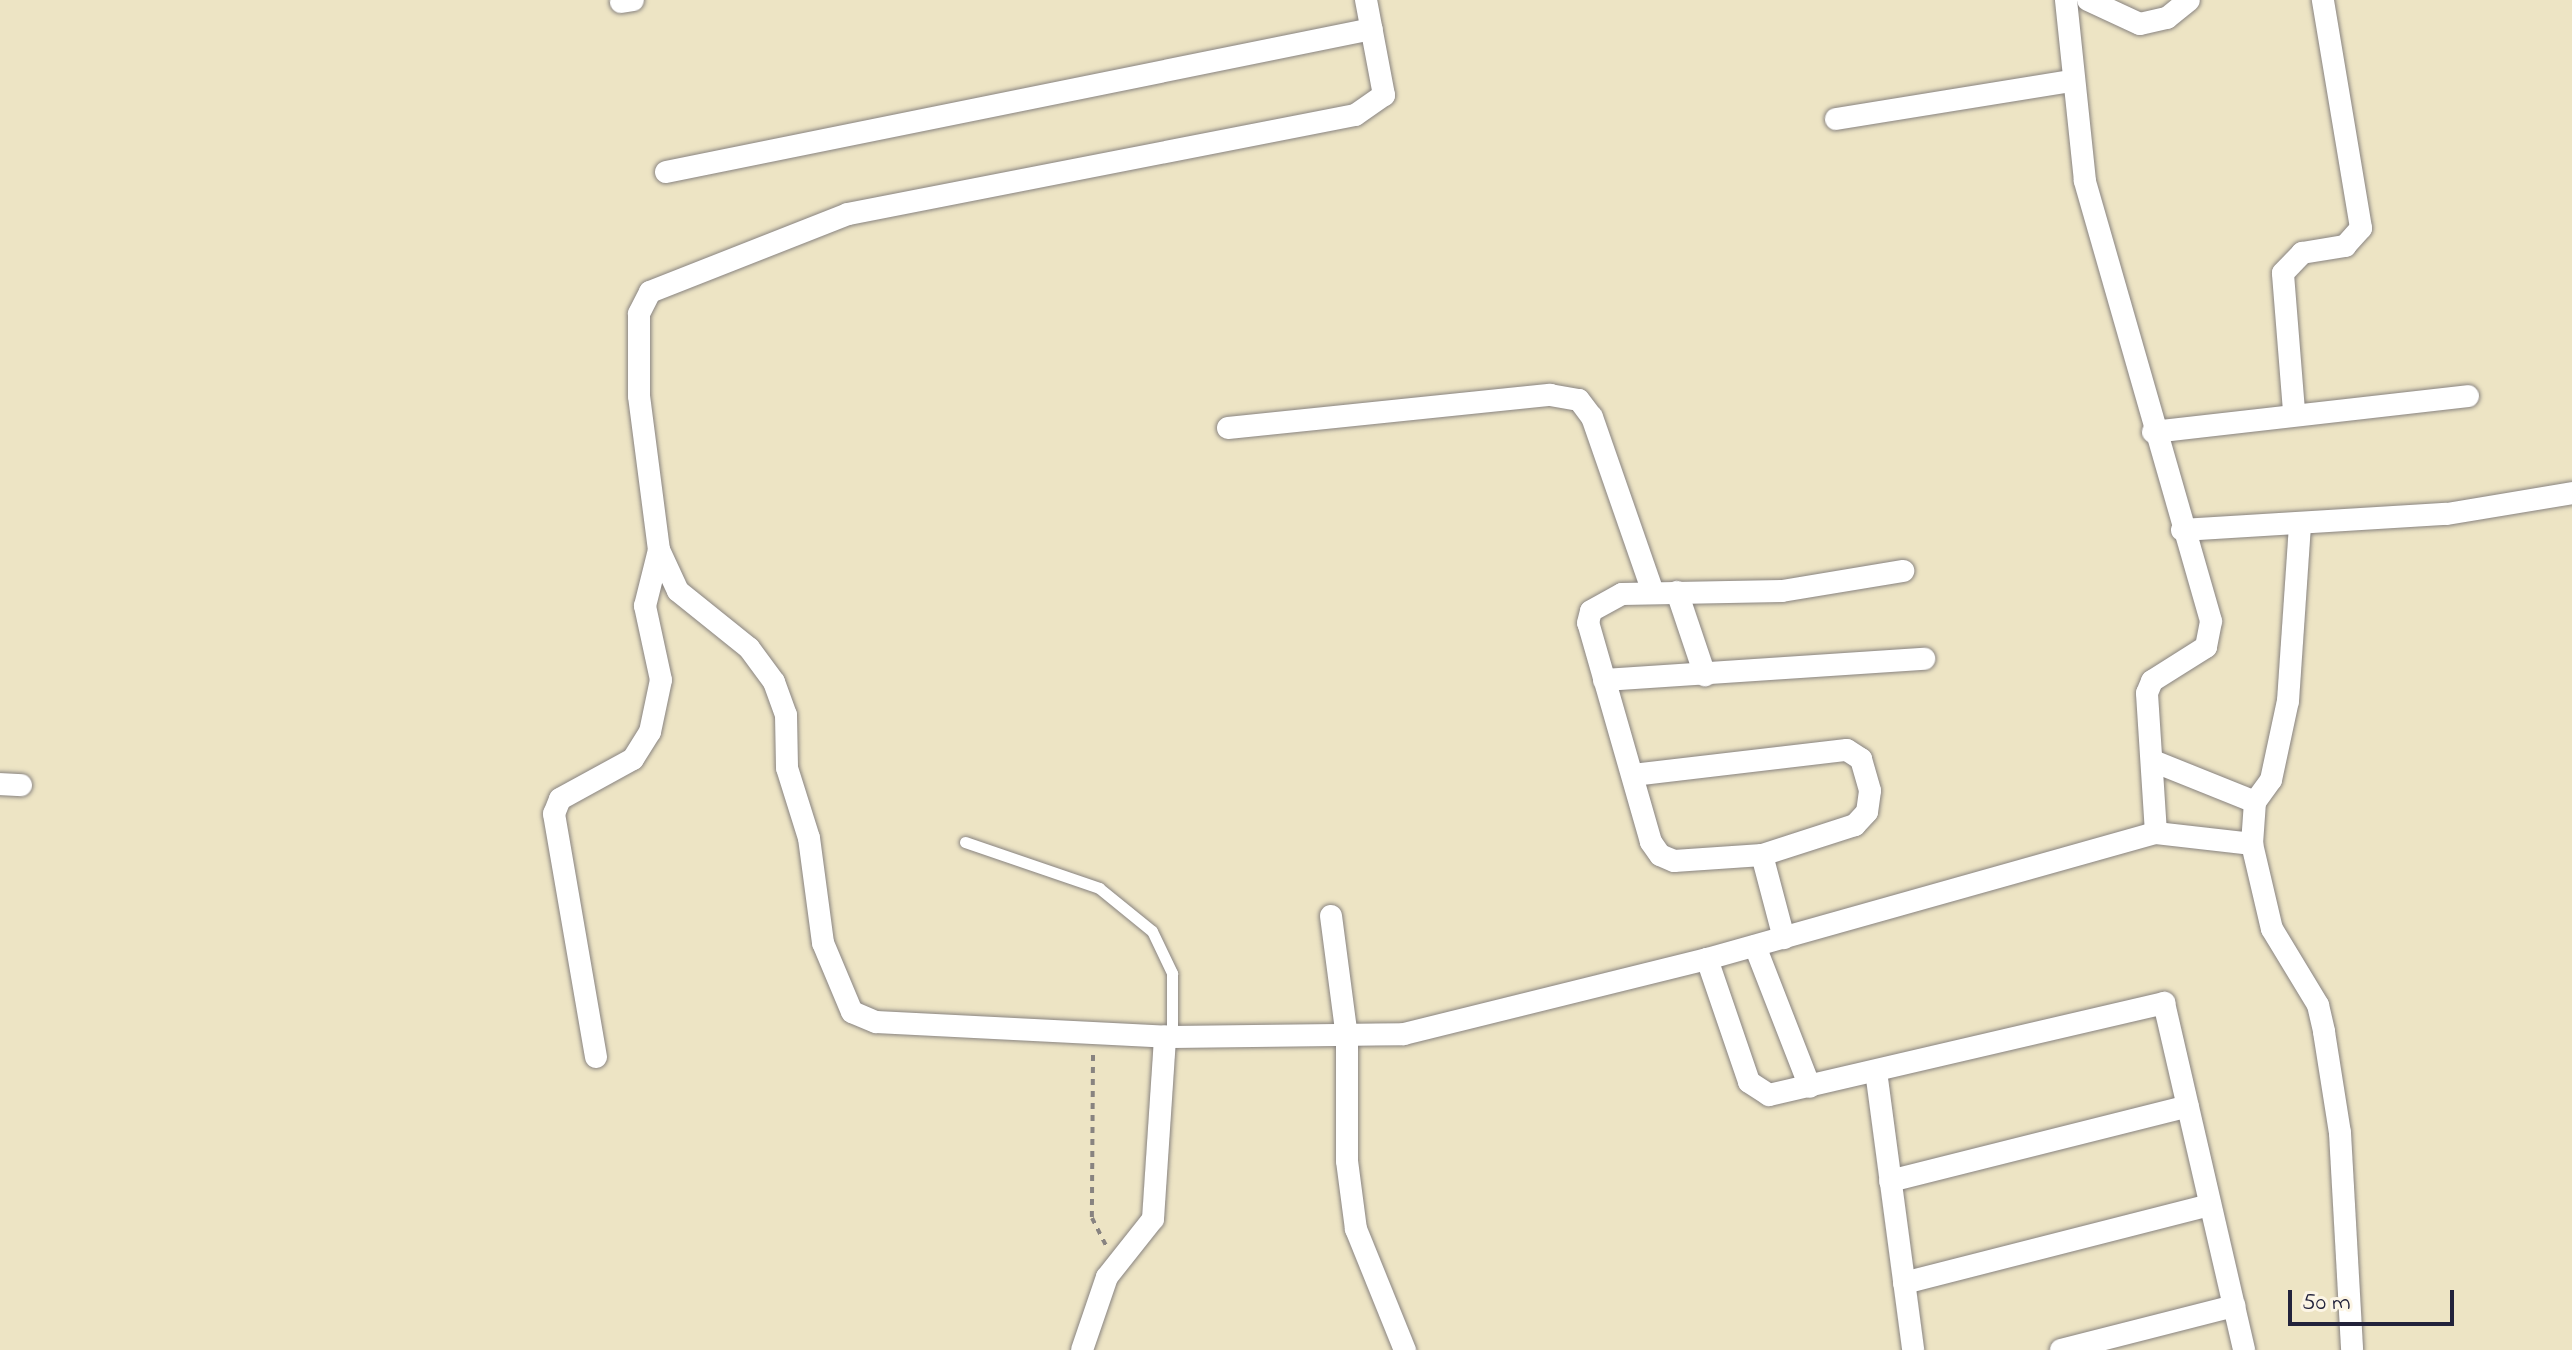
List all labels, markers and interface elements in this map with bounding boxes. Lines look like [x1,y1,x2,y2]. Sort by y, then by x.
scale bar [2292,1274,2458,1324]
text: 50 m [2302,1286,2351,1321]

